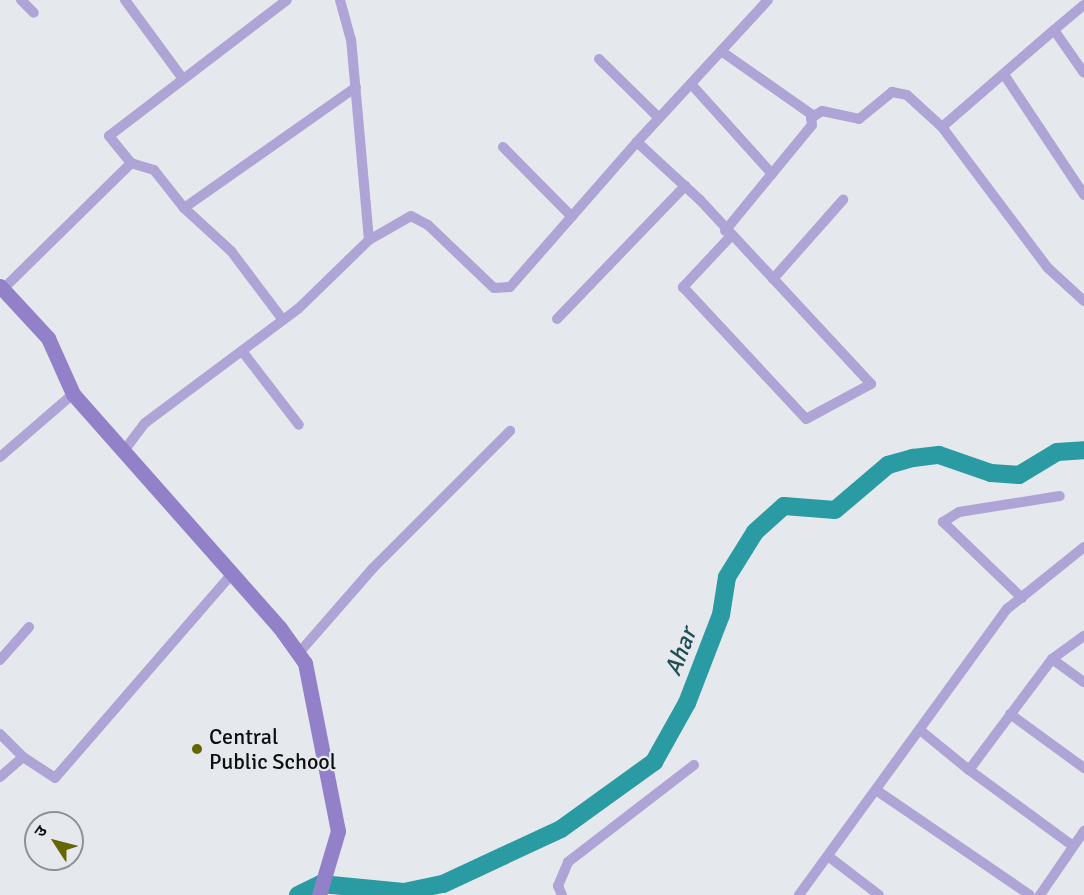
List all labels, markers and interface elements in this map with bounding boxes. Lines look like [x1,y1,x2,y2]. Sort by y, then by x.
water label: Ahar [659,624,703,680]
place label: Central Public School [209,723,336,774]
marker: Central Public School [190,742,204,756]
north arrow [24,811,84,871]
text: उ [30,822,52,841]

